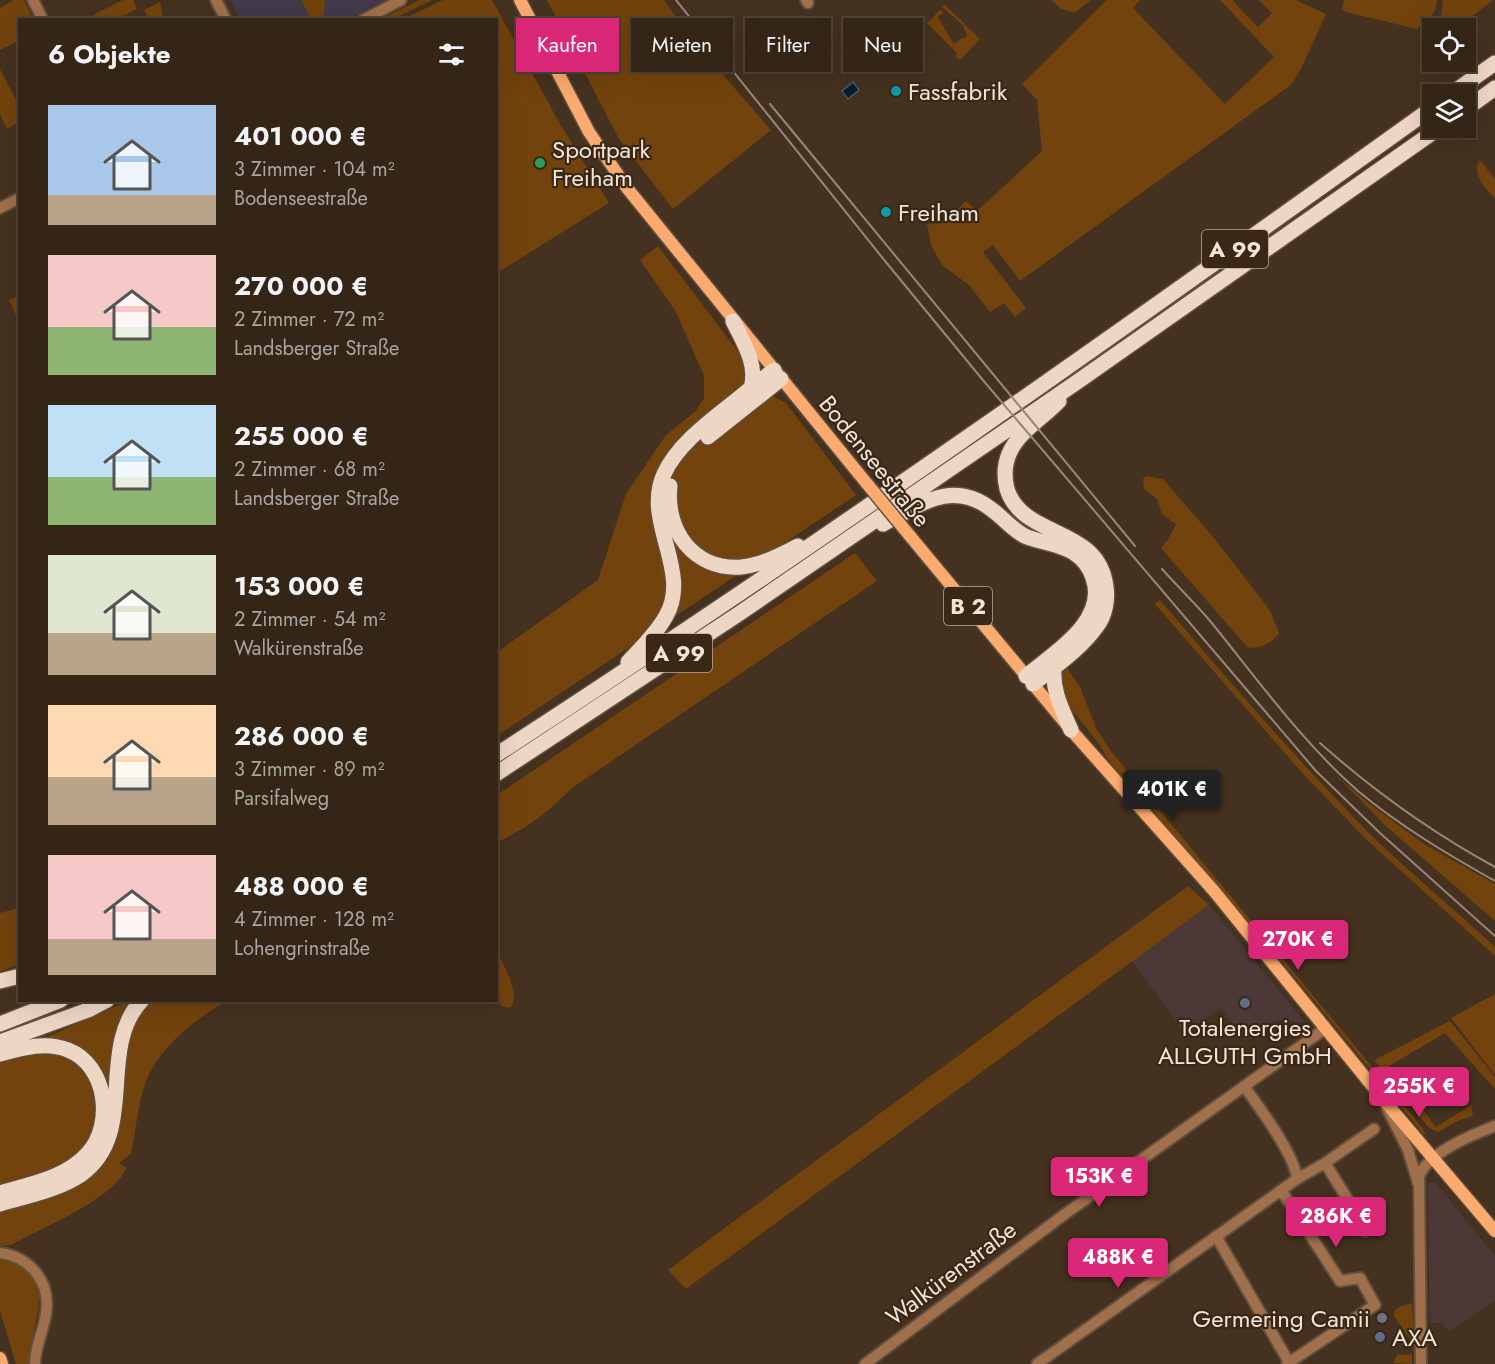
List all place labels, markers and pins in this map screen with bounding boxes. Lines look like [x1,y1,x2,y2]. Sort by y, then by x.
place label: Fassfabrik [908,74,1008,109]
marker: Fassfabrik [889,84,903,98]
place label: Sportpark Freiham [552,132,650,195]
marker: Sportpark Freiham [533,156,547,170]
place label: Freiham [898,195,979,230]
marker: Freiham [879,205,893,219]
pin: 401K € [1123,770,1221,821]
pin: 270K € [1249,920,1347,971]
marker: Totalenergies ALLGUTH GmbH [1238,996,1252,1010]
place label: Totalenergies ALLGUTH GmbH [1158,1010,1332,1073]
pin: 255K € [1370,1067,1468,1118]
pin: 153K € [1050,1157,1148,1208]
pin: 286K € [1287,1197,1385,1248]
pin: 488K € [1069,1238,1167,1289]
place label: Germering Camii [1193,1301,1370,1336]
marker: Germering Camii [1375,1311,1389,1325]
place label: AXA [1392,1320,1437,1355]
marker: AXA [1373,1330,1387,1344]

